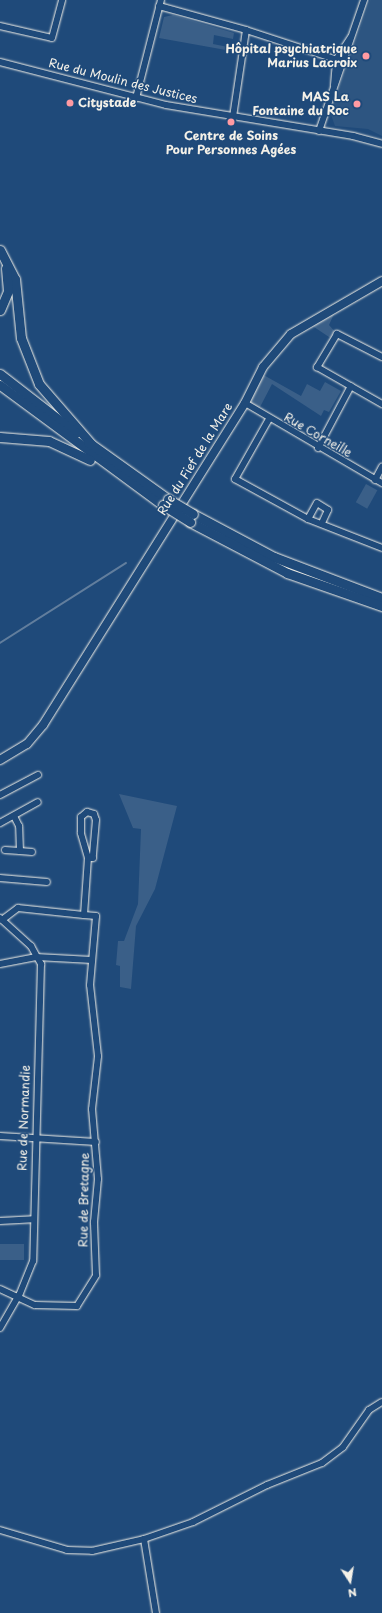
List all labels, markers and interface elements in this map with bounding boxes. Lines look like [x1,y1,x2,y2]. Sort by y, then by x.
place label: Hôpital psychiatrique Marius Lacroix [225,42,357,70]
marker: Hôpital psychiatrique Marius Lacroix [360,50,372,62]
street label: Rue du Moulin des Justices [46,55,200,107]
place label: MAS La Fontaine du Roc [252,90,349,118]
place label: Citystade [78,96,136,110]
marker: Citystade [65,98,75,108]
marker: MAS La Fontaine du Roc [352,99,362,109]
marker: Centre de Soins Pour Personnes Agées [226,117,236,127]
place label: Centre de Soins Pour Personnes Agées [165,129,297,157]
street label: Rue du Fief de la Mare [154,400,236,518]
street label: Rue Corneille [281,409,355,461]
street label: Rue de Normandie [15,1064,33,1172]
street label: Rue de Bretagne [76,1152,92,1248]
north arrow [330,1561,370,1601]
text: N [347,1584,359,1602]

